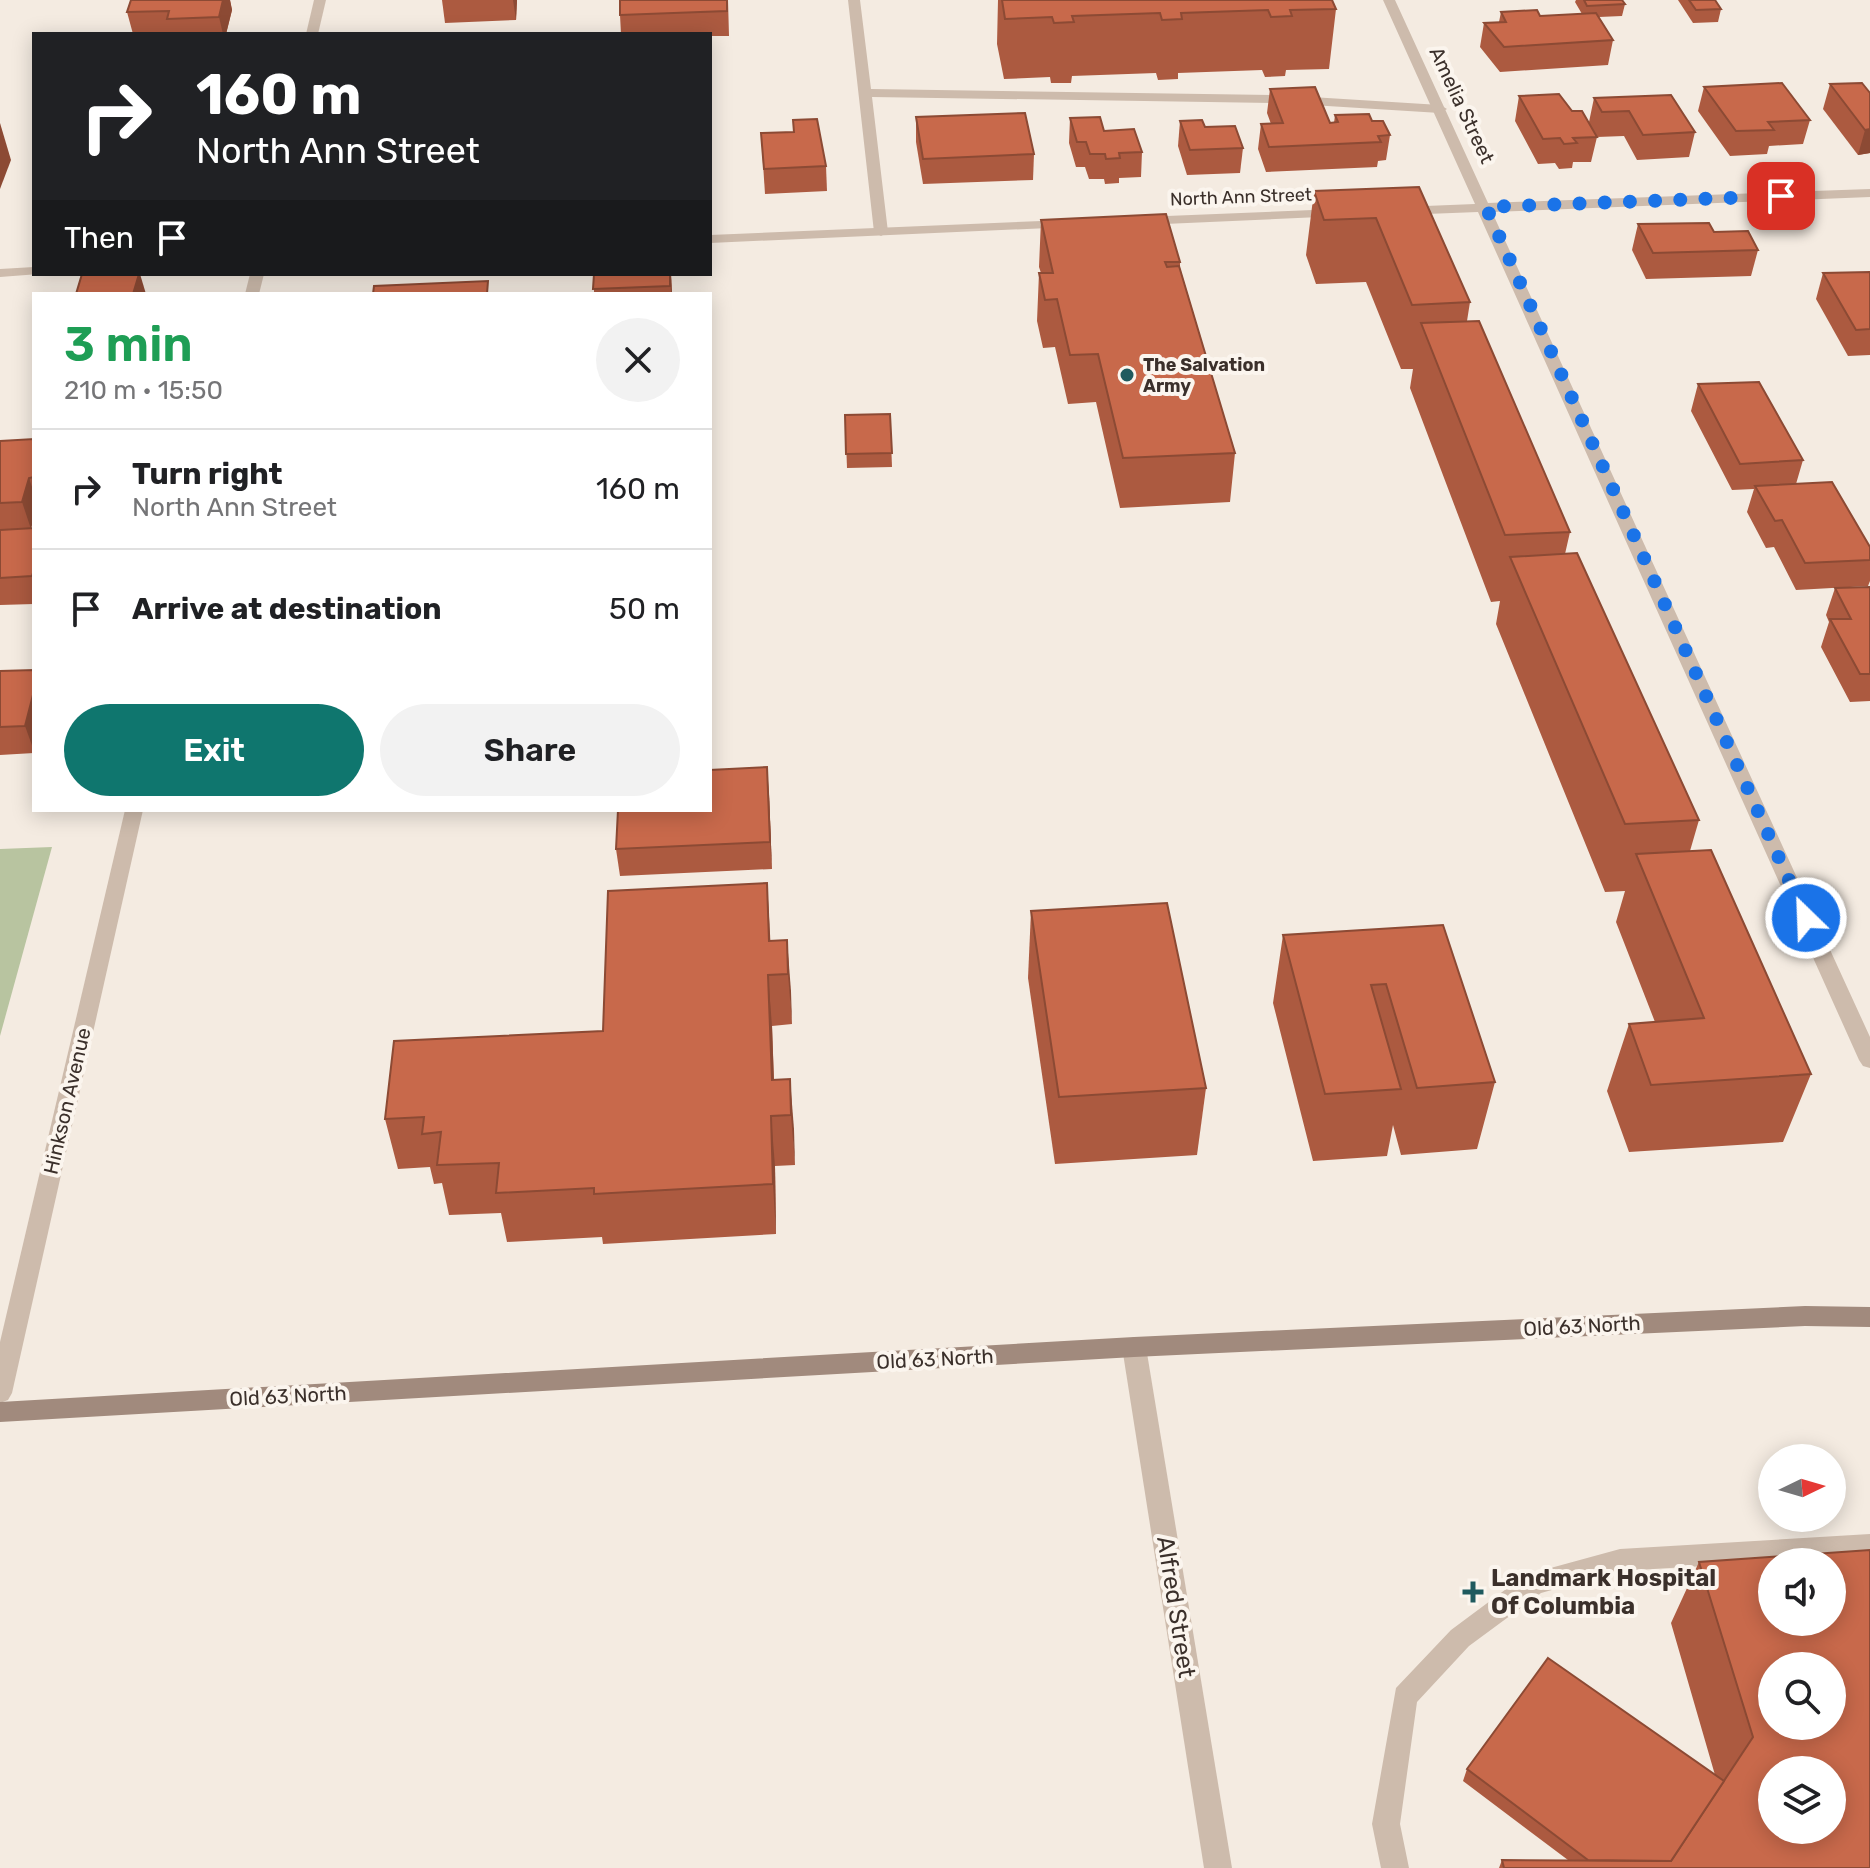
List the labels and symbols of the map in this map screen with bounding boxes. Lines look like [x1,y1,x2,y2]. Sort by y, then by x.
street label: Amelia Street [1425,43,1500,167]
pin [1747,162,1815,230]
street label: North Ann Street [1170,184,1312,210]
place label: The Salvation Army [1143,354,1265,397]
marker: The Salvation Army [1118,366,1136,384]
position arrow [1764,876,1848,960]
street label: Hinkson Avenue [38,1025,96,1177]
street label: Old 63 North [1523,1311,1641,1341]
street label: Old 63 North [876,1344,994,1374]
street label: Old 63 North [229,1381,347,1411]
north arrow [1758,1444,1846,1532]
street label: Alfred Street [1151,1534,1201,1680]
place label: Landmark Hospital Of Columbia [1491,1564,1716,1620]
marker: Landmark Hospital Of Columbia [1462,1581,1484,1603]

